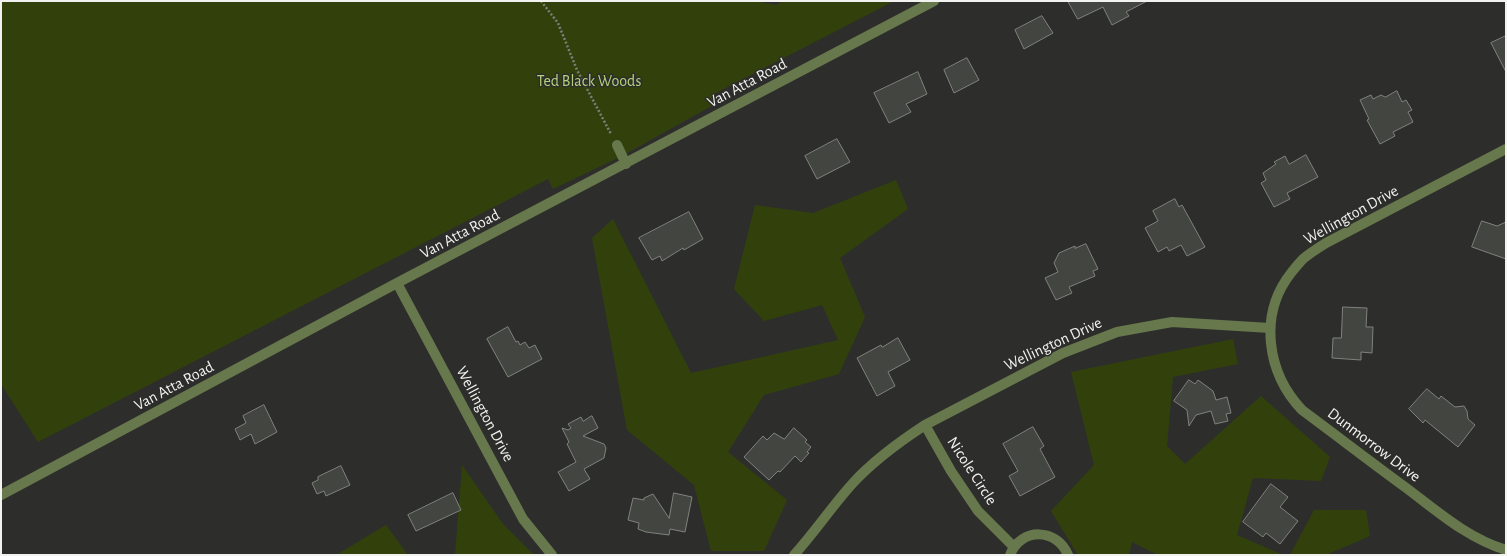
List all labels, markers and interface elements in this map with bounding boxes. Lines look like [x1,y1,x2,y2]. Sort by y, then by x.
street label: Van Atta Road [704,54,790,112]
park label: Ted Black Woods [537,71,641,91]
street label: Wellington Drive [1300,181,1402,249]
street label: Van Atta Road [417,205,503,263]
street label: Wellington Drive [1001,313,1105,375]
street label: Van Atta Road [131,357,217,415]
street label: Wellington Drive [452,363,518,465]
street label: Dunmorrow Drive [1324,404,1424,486]
street label: Nicole Circle [943,433,1001,509]

